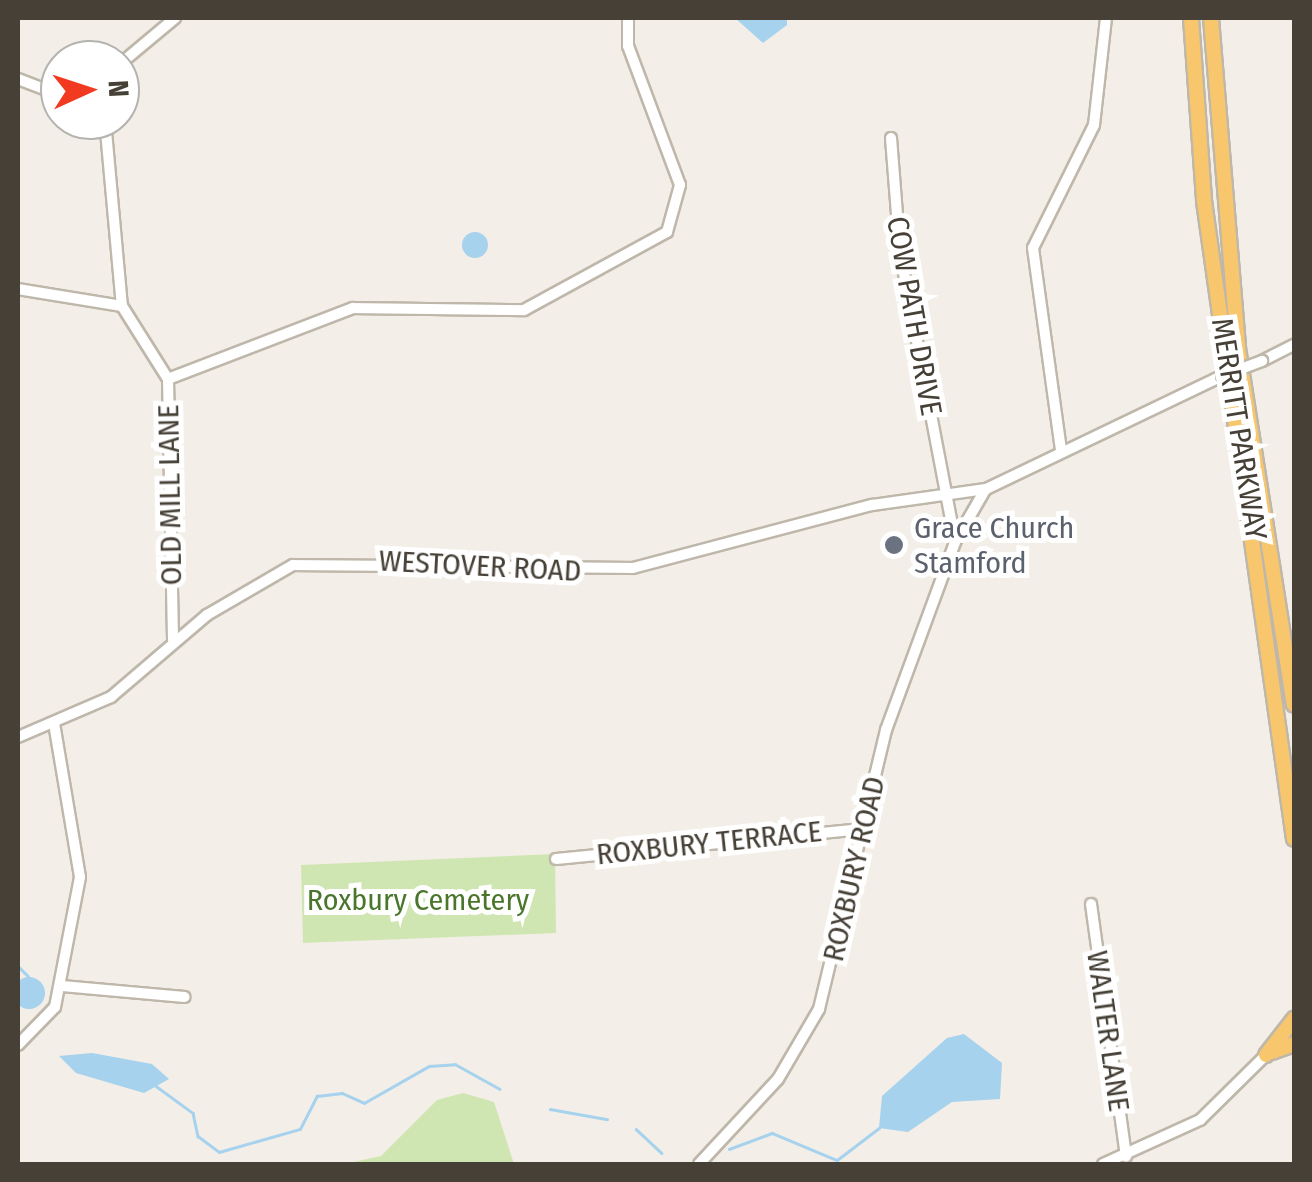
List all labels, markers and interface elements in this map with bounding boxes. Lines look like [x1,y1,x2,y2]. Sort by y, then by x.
north arrow [40,40,140,140]
text: N [102,79,135,98]
street label: COW PATH DRIVE [879,214,949,418]
street label: MERRITT PARKWAY [1204,315,1274,543]
street label: OLD MILL LANE [150,404,190,586]
place label: Grace Church Stamford [914,510,1074,580]
marker: Grace Church Stamford [883,534,905,556]
street label: WESTOVER ROAD [378,543,582,589]
street label: ROXBURY ROAD [815,773,893,965]
street label: ROXBURY TERRACE [595,813,823,873]
park label: Roxbury Cemetery [307,882,529,918]
street label: WALTER LANE [1079,948,1137,1114]

